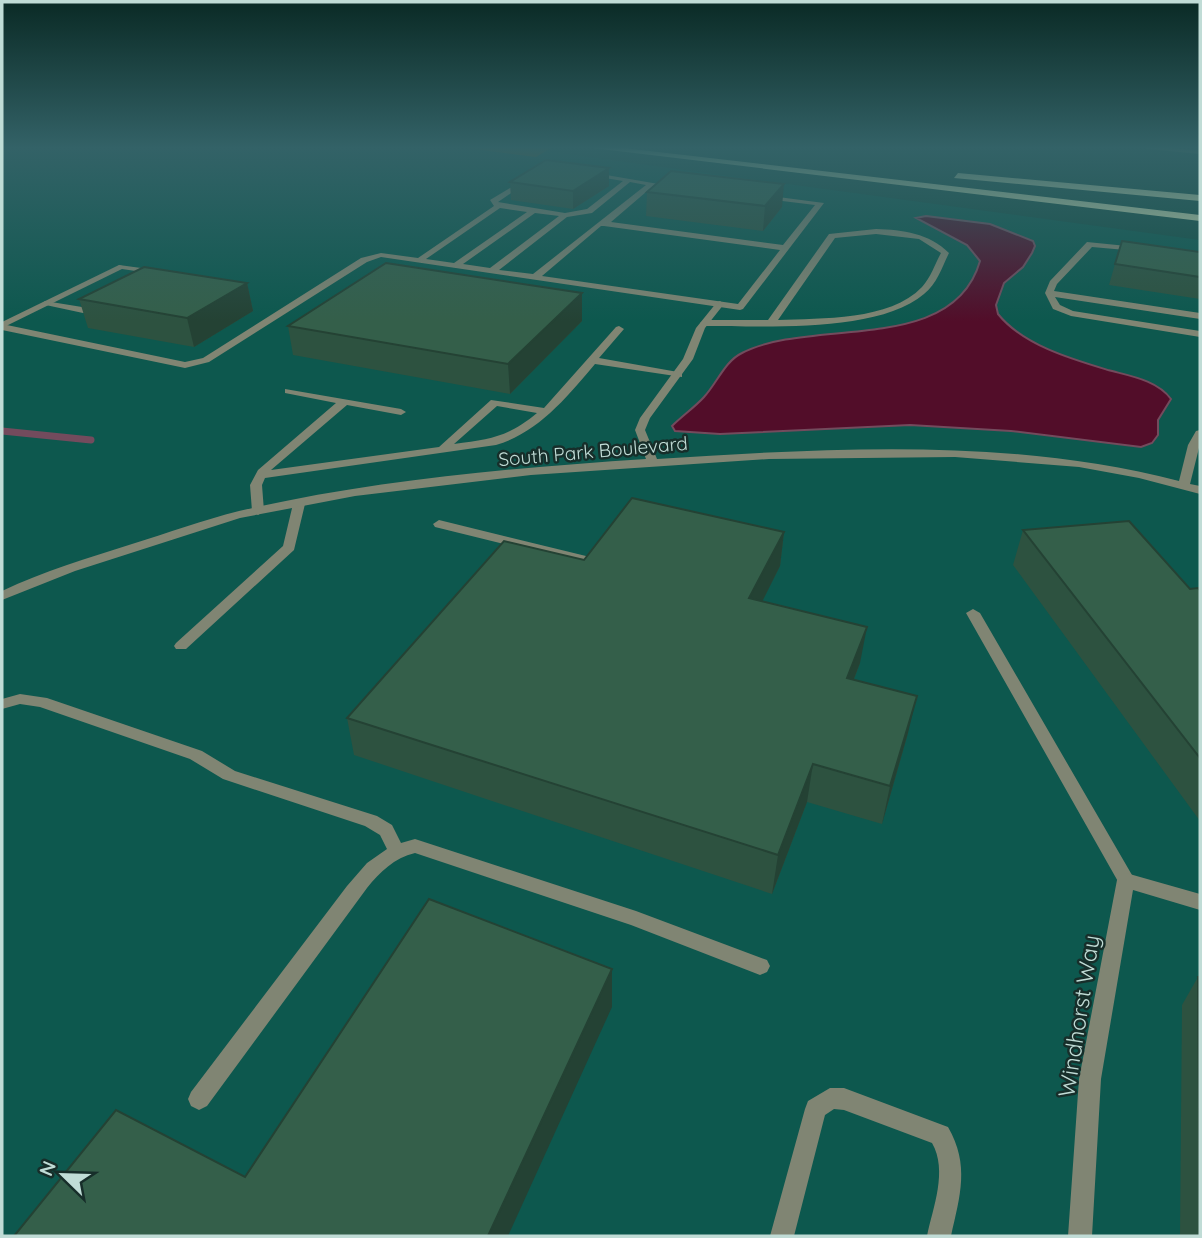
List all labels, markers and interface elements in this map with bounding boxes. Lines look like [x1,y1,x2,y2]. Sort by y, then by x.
street label: South Park Boulevard [497,431,689,471]
street label: Windhorst Way [1051,933,1106,1099]
north arrow [28,1140,98,1210]
text: N [34,1157,61,1179]

